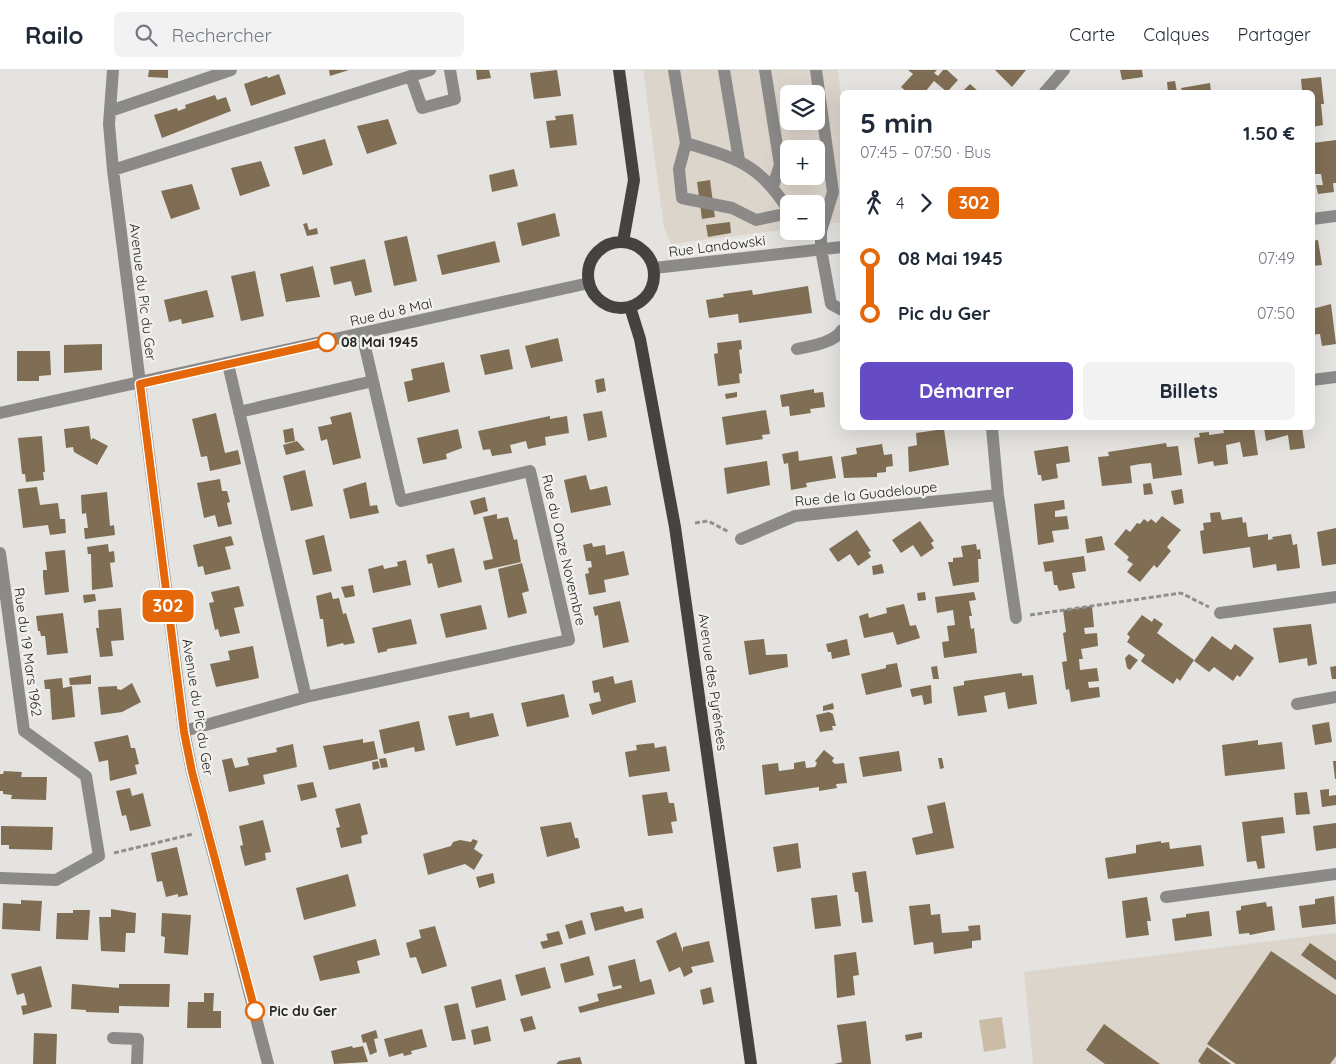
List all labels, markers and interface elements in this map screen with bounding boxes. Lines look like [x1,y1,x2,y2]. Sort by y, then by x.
search box [114,12,464,57]
text: Railo [25,20,84,50]
icon: search [132,21,160,49]
text: Rechercher [172,23,272,47]
text: Carte [1069,23,1115,46]
text: Calques [1143,23,1210,46]
text: Partager [1238,23,1311,46]
map controls [780,85,825,240]
button: layers [780,85,825,130]
text: 5 min [860,105,933,140]
text: 1.50 € [1243,121,1295,145]
button: + [780,140,825,185]
text: 07:45 – 07:50 · Bus [860,142,991,162]
icon: walk [860,189,888,217]
icon: forward [912,189,940,217]
text: 302 [958,191,989,214]
text: 4 [896,193,904,213]
button: − [780,195,825,240]
street label: Avenue du Pic du Ger [126,222,160,362]
street label: Rue Landowski [668,231,766,261]
text: 08 Mai 1945 [898,246,1003,270]
text: 07:49 [1258,248,1295,268]
street label: Rue du 8 Mai [348,294,434,330]
text: Pic du Ger [898,301,991,325]
text: 07:50 [1257,303,1295,323]
marker: 08 Mai 1945 [317,332,337,352]
place label: 08 Mai 1945 [341,333,418,351]
button: Démarrer [860,362,1073,420]
button: Billets [1083,362,1295,420]
street label: Rue du Onze Novembre [538,473,590,627]
street label: Rue de la Guadeloupe [794,478,938,510]
street label: Rue du 19 Mars 1962 [10,586,46,718]
line badge: 302 [139,590,197,622]
text: 302 [153,594,183,617]
street label: Avenue des Pyrénées [694,612,732,752]
street label: Avenue du Pic du Ger [178,637,218,777]
marker: Pic du Ger [245,1001,265,1021]
place label: Pic du Ger [269,1002,337,1020]

